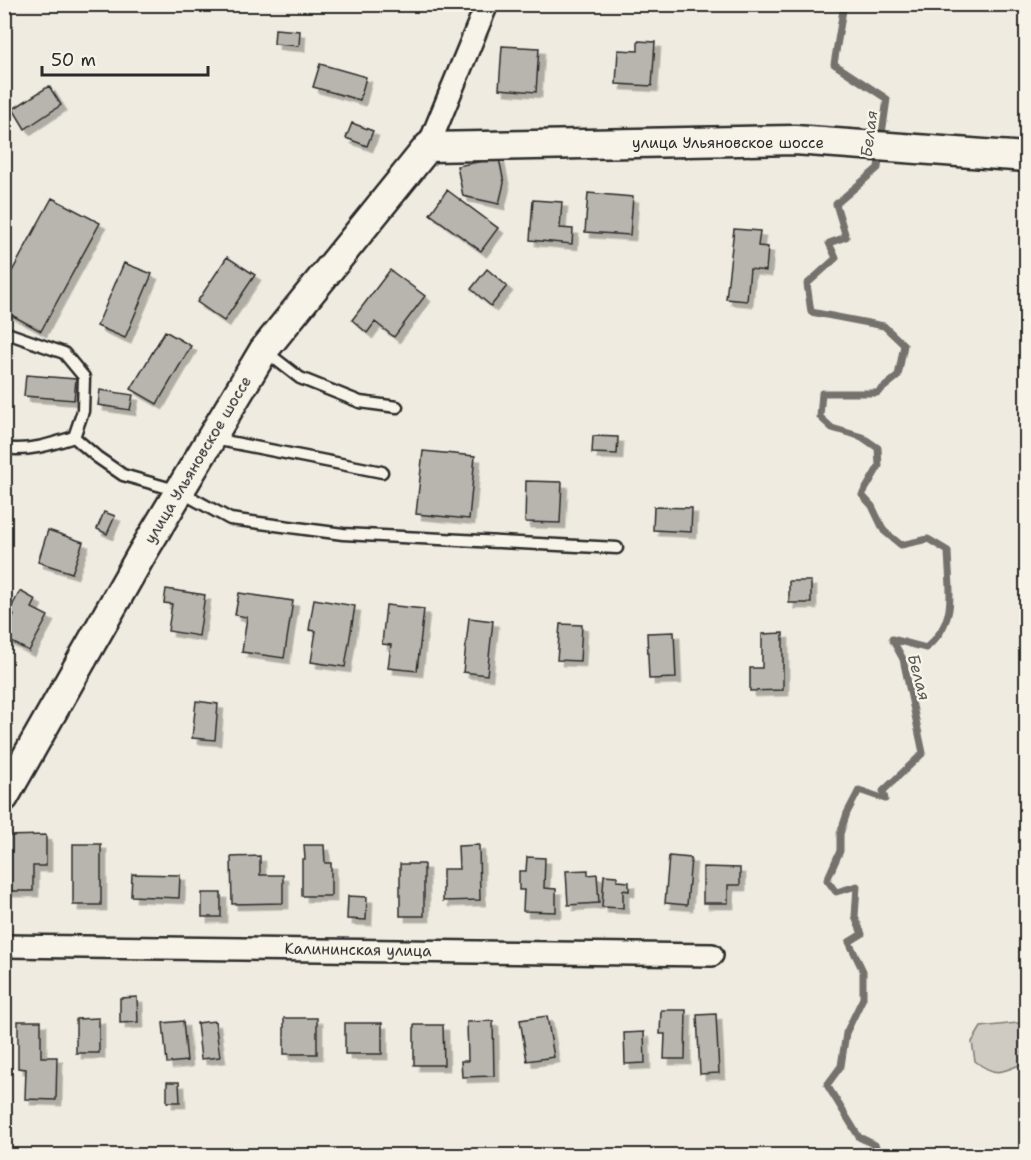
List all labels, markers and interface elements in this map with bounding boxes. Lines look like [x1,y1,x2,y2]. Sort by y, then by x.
scale bar [42,39,208,77]
text: 50 m [51,48,96,72]
water label: Белая [856,109,882,159]
street label: улица Ульяновское шоссе [632,133,824,153]
street label: улица Ульяновское шоссе [140,373,256,547]
water label: Белая [903,652,935,703]
street label: Калининская улица [284,939,432,961]

